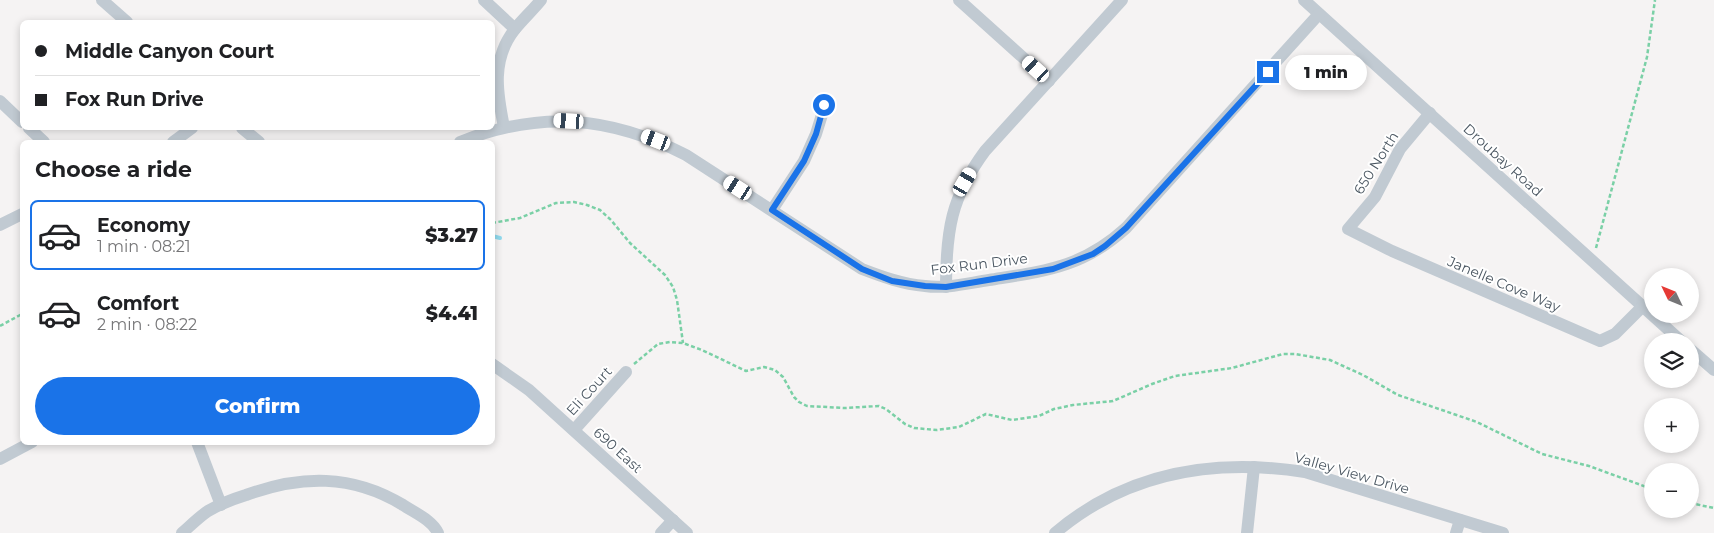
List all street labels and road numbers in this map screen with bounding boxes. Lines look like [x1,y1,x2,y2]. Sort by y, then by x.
street label: Droubay Road [1460,120,1546,200]
street label: 650 North [1350,128,1402,198]
street label: Fox Run Drive [929,249,1029,279]
street label: Janelle Cove Way [1444,252,1564,316]
street label: Eli Court [562,363,616,419]
street label: 690 East [590,423,647,477]
street label: Valley View Drive [1292,448,1412,498]

